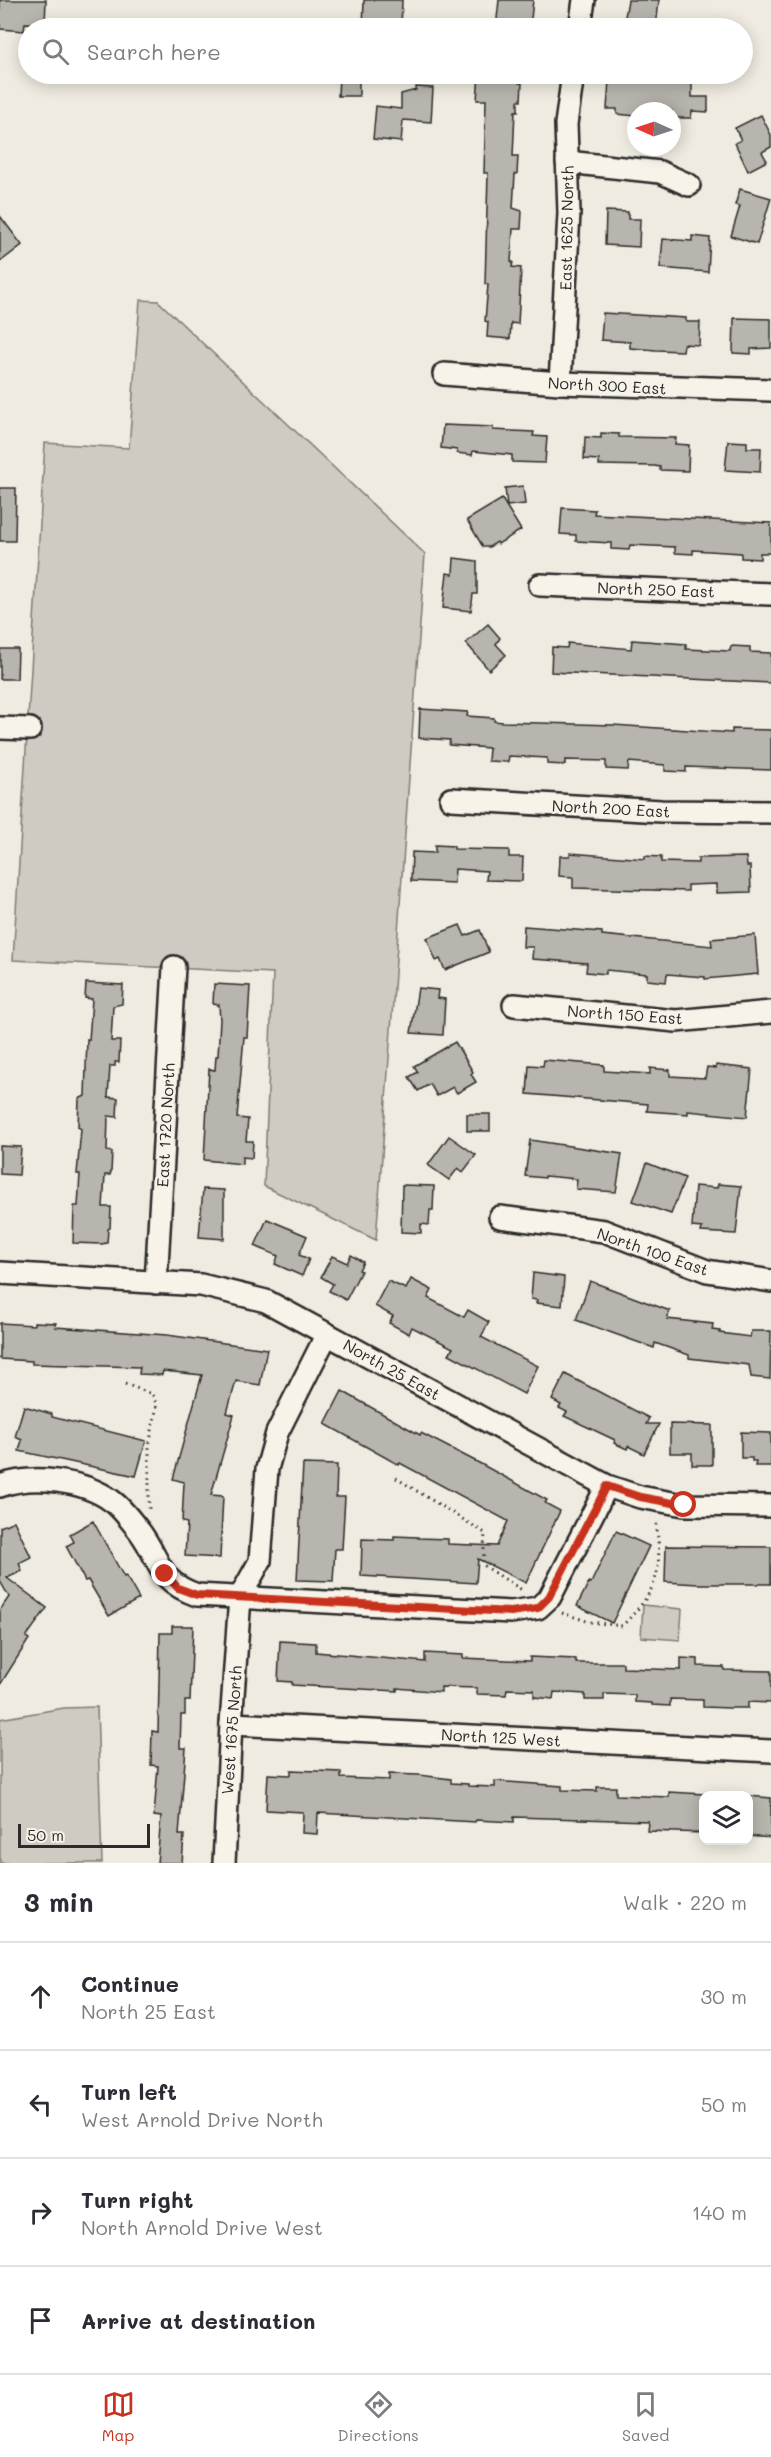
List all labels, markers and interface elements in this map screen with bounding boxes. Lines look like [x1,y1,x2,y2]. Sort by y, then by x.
search box [18,18,753,84]
icon: search [39,35,72,68]
text: Search here [87,37,221,66]
north arrow [627,102,681,156]
street label: East 1625 North [554,166,578,290]
street label: North 300 East [547,371,667,399]
street label: North 250 East [597,576,715,602]
street label: North 200 East [551,794,671,822]
street label: North 150 East [566,999,684,1029]
street label: East 1720 North [151,1062,179,1188]
street label: North 100 East [595,1222,711,1280]
street label: North 25 East [340,1334,444,1404]
route start [670,1491,696,1517]
route end [151,1560,177,1586]
street label: West 1675 North [216,1665,246,1795]
street label: North 125 West [441,1723,561,1751]
map controls [699,1791,753,1845]
button: layers [699,1791,753,1845]
scale bar [18,1821,150,1848]
text: 50 m [27,1824,64,1845]
text: 3 min [24,1885,93,1919]
text: Walk · 220 m [623,1889,747,1915]
text: Continue [81,1969,179,1998]
icon: ahead [24,1980,57,2013]
text: 30 m [701,1983,747,2009]
text: North 25 East [81,1998,216,2024]
text: Turn left [81,2077,177,2106]
icon: left [24,2088,57,2121]
text: 50 m [701,2091,747,2117]
text: West Arnold Drive North [81,2106,323,2132]
text: Turn right [81,2185,193,2214]
icon: right [24,2196,57,2229]
text: 140 m [692,2199,747,2225]
text: North Arnold Drive West [81,2214,323,2240]
icon: arrive [24,2304,57,2337]
text: Arrive at destination [81,2306,316,2335]
tab: Map [102,2388,135,2445]
tab: Directions [338,2388,419,2445]
tab: Saved [622,2388,669,2445]

